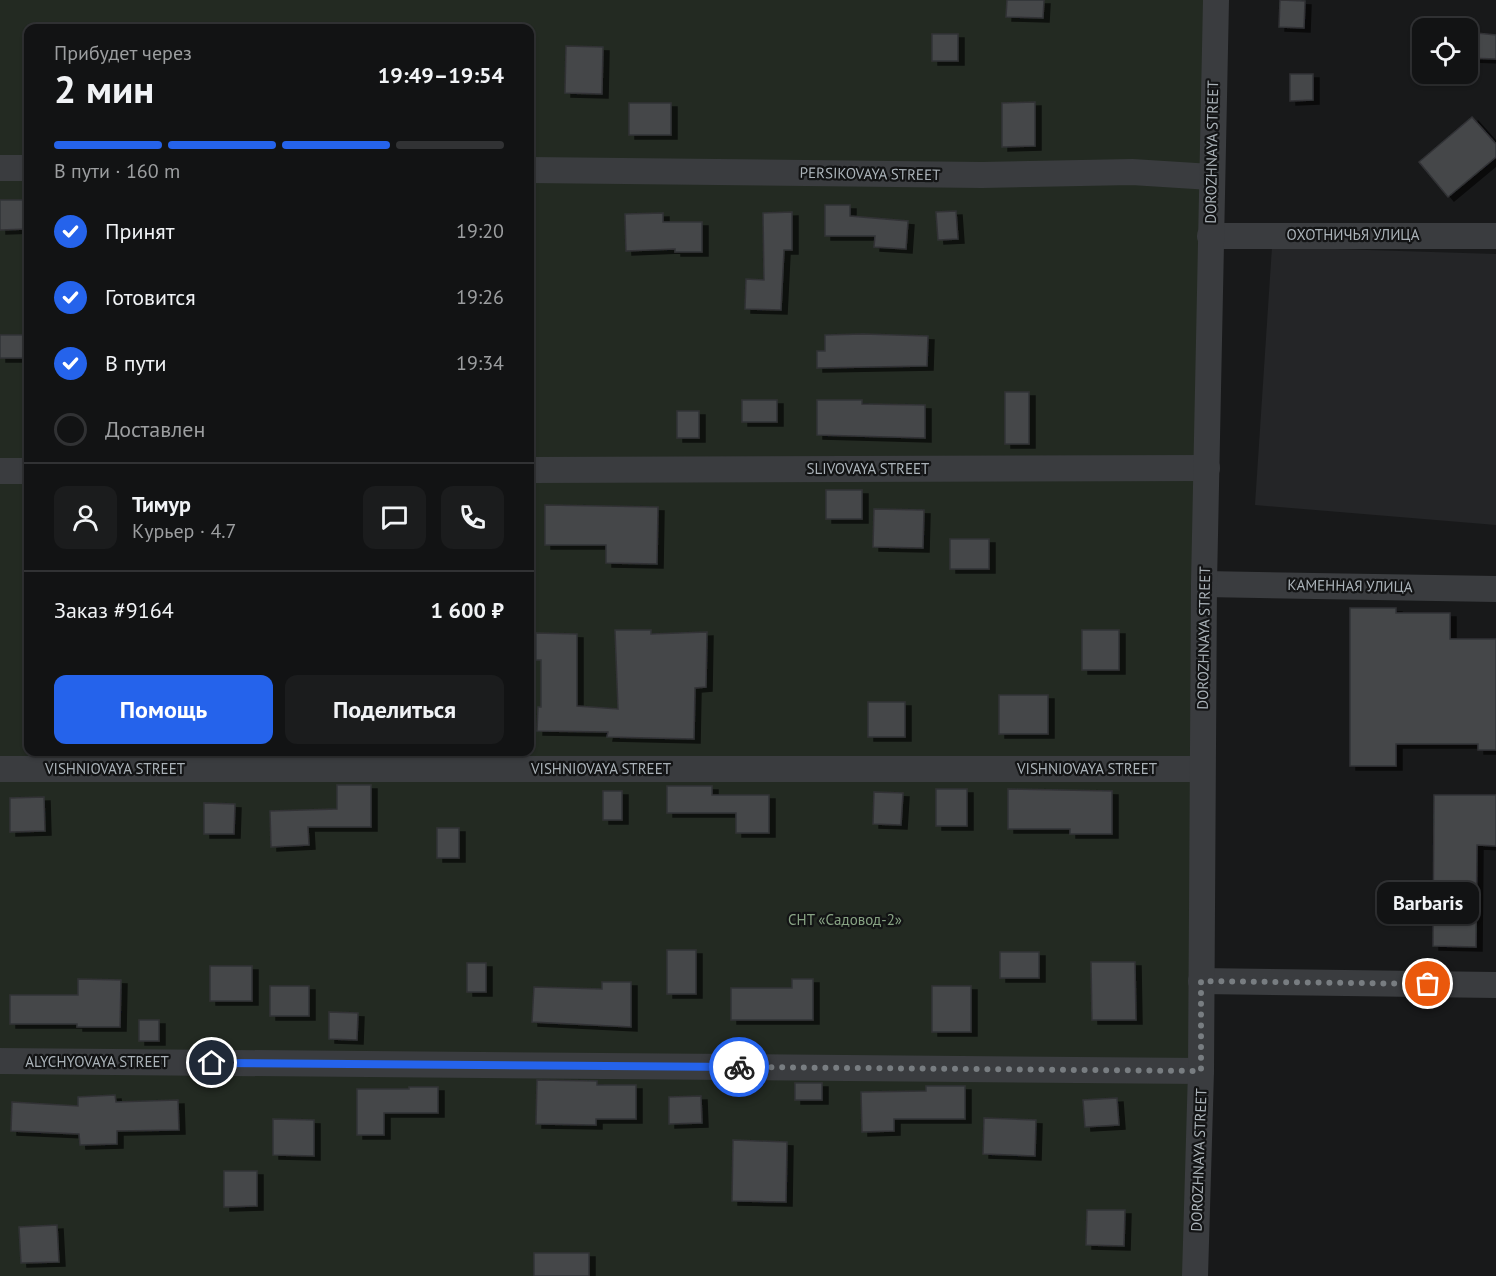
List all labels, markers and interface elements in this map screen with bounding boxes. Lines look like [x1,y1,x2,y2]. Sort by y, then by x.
map controls [1412,18,1478,84]
button: locate [1412,18,1478,84]
text: Прибудет через [54,40,192,66]
text: 19:49–19:54 [378,61,504,89]
text: 2 мин [54,63,154,114]
street label: DOROZHNAYA STREET [1201,79,1222,224]
text: В пути · 160 m [54,158,180,184]
street label: PERSIKOVAYA STREET [800,163,941,184]
icon: check [54,215,87,248]
text: Принят [105,217,175,245]
text: 19:20 [456,218,504,244]
street label: ОХОТНИЧЬЯ УЛИЦА [1287,225,1420,244]
icon: check [54,281,87,314]
text: Готовится [105,283,196,311]
text: 19:26 [456,284,504,310]
icon: check [54,347,87,380]
text: В пути [105,349,167,377]
text: 19:34 [456,350,504,376]
text: Доставлен [105,415,205,443]
street label: SLIVOVAYA STREET [807,459,930,478]
button: person [54,486,117,549]
button: chat [363,486,426,549]
button: phone [441,486,504,549]
text: Тимур [132,490,191,518]
text: Курьер · 4.7 [132,518,236,544]
street label: DOROZHNAYA STREET [1193,565,1214,710]
street label: КАМЕННАЯ УЛИЦА [1287,575,1413,596]
text: Заказ #9164 [54,596,174,624]
text: 1 600 ₽ [430,596,504,624]
button: Помощь [54,675,273,744]
button: Поделиться [285,675,504,744]
street label: VISHNIOVAYA STREET [44,759,186,778]
street label: VISHNIOVAYA STREET [530,759,672,778]
street label: VISHNIOVAYA STREET [1016,759,1158,778]
callout: Barbaris [1377,882,1479,924]
text: Barbaris [1393,890,1463,916]
park label: СНТ «Садовод-2» [788,910,902,929]
pin [1402,958,1453,1009]
icon: bag [1411,967,1444,1000]
pin [186,1037,237,1088]
courier [709,1037,769,1097]
icon: home [195,1046,228,1079]
icon: bike [723,1051,756,1084]
street label: ALYCHYOVAYA STREET [25,1052,170,1071]
street label: DOROZHNAYA STREET [1187,1087,1211,1232]

